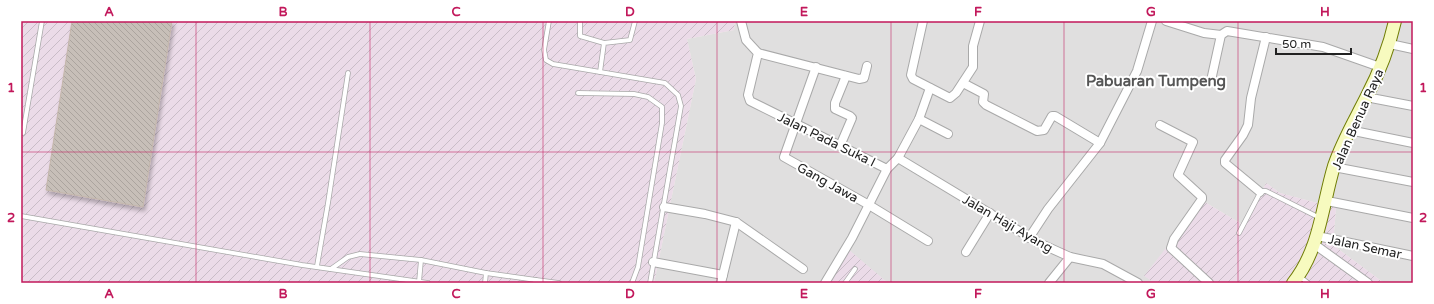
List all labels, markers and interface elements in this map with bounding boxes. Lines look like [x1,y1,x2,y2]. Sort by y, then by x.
text: A [104,4,114,20]
text: B [278,4,288,20]
text: C [451,4,461,20]
text: D [625,4,635,20]
text: E [800,4,808,20]
text: F [974,4,982,20]
text: G [1146,4,1156,20]
text: H [1320,4,1330,20]
scale bar [1276,30,1351,56]
text: 50 m [1282,37,1311,51]
street label: Jalan Benua Raya [1329,67,1387,172]
district label: Pabuaran Tumpeng [1086,72,1226,91]
text: 1 [7,80,15,96]
text: 1 [1419,80,1427,96]
street label: Jalan Pada Suka I [775,109,878,171]
street label: Gang Jawa [794,160,861,206]
street label: Jalan Haji Ayang [959,191,1056,256]
text: 2 [7,210,15,226]
text: 2 [1419,210,1427,226]
street label: Jalan Semar [1327,231,1403,263]
text: A [104,286,114,302]
text: B [278,286,288,302]
text: C [451,286,461,302]
text: D [625,286,635,302]
text: E [800,286,808,302]
text: F [974,286,982,302]
text: G [1146,286,1156,302]
text: H [1320,286,1330,302]

